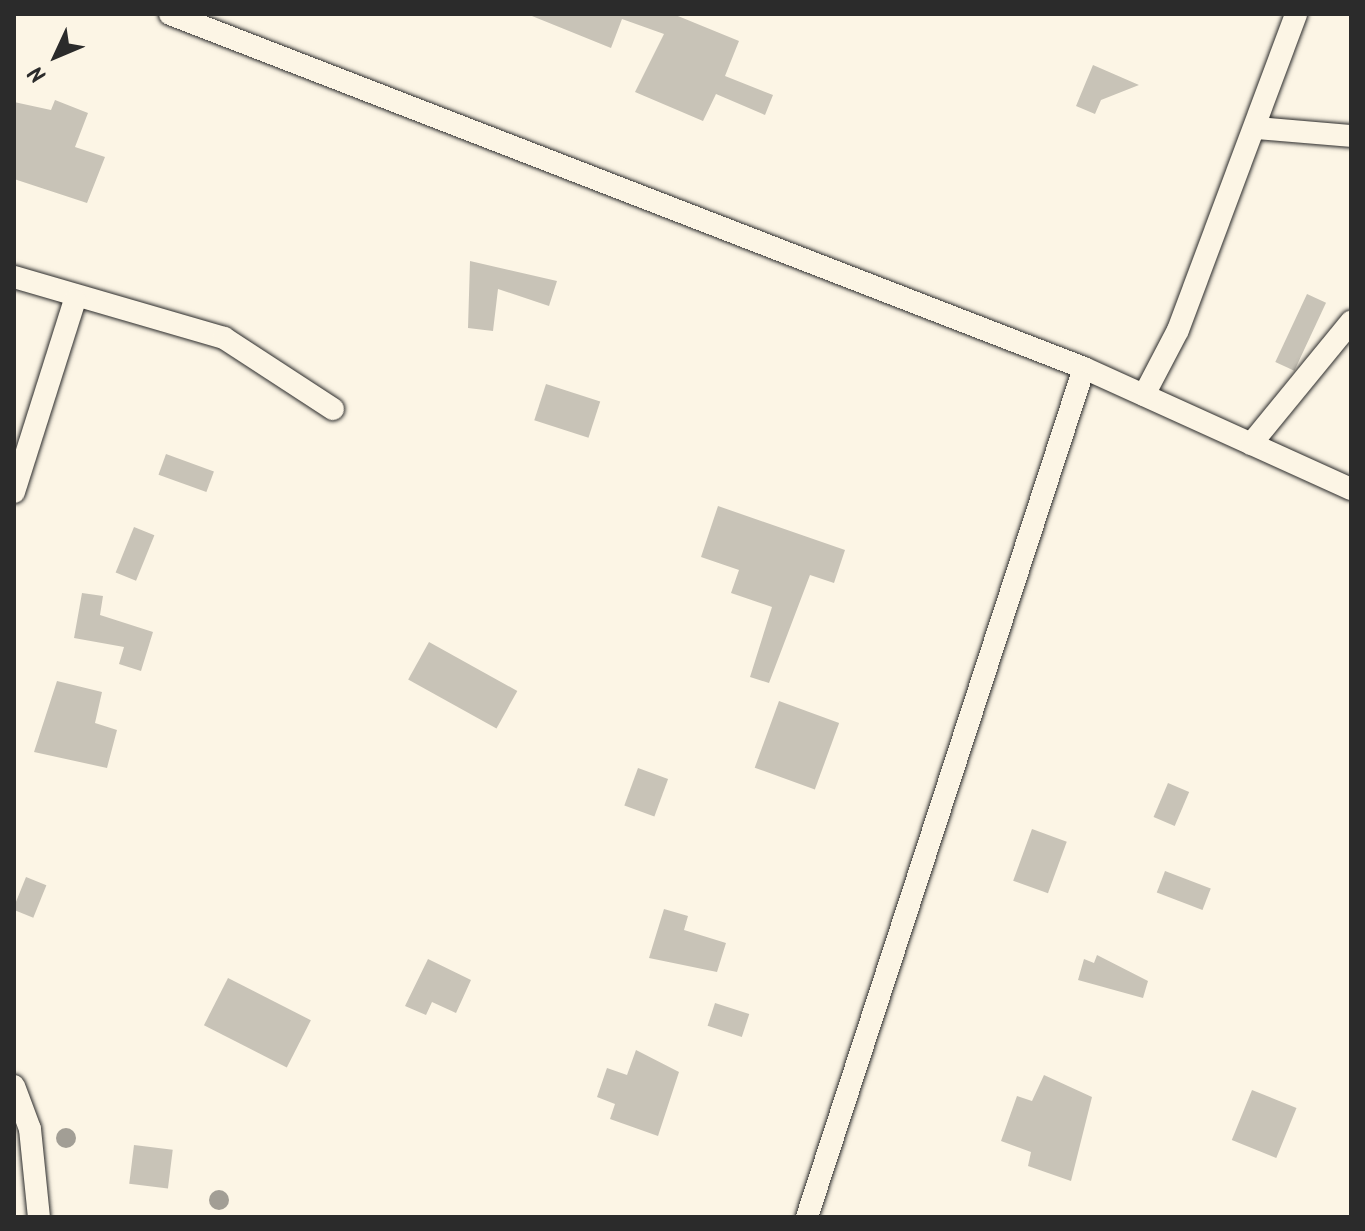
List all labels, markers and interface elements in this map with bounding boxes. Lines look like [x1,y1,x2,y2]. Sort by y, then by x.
north arrow [16,16,96,96]
text: N [21,56,56,90]

